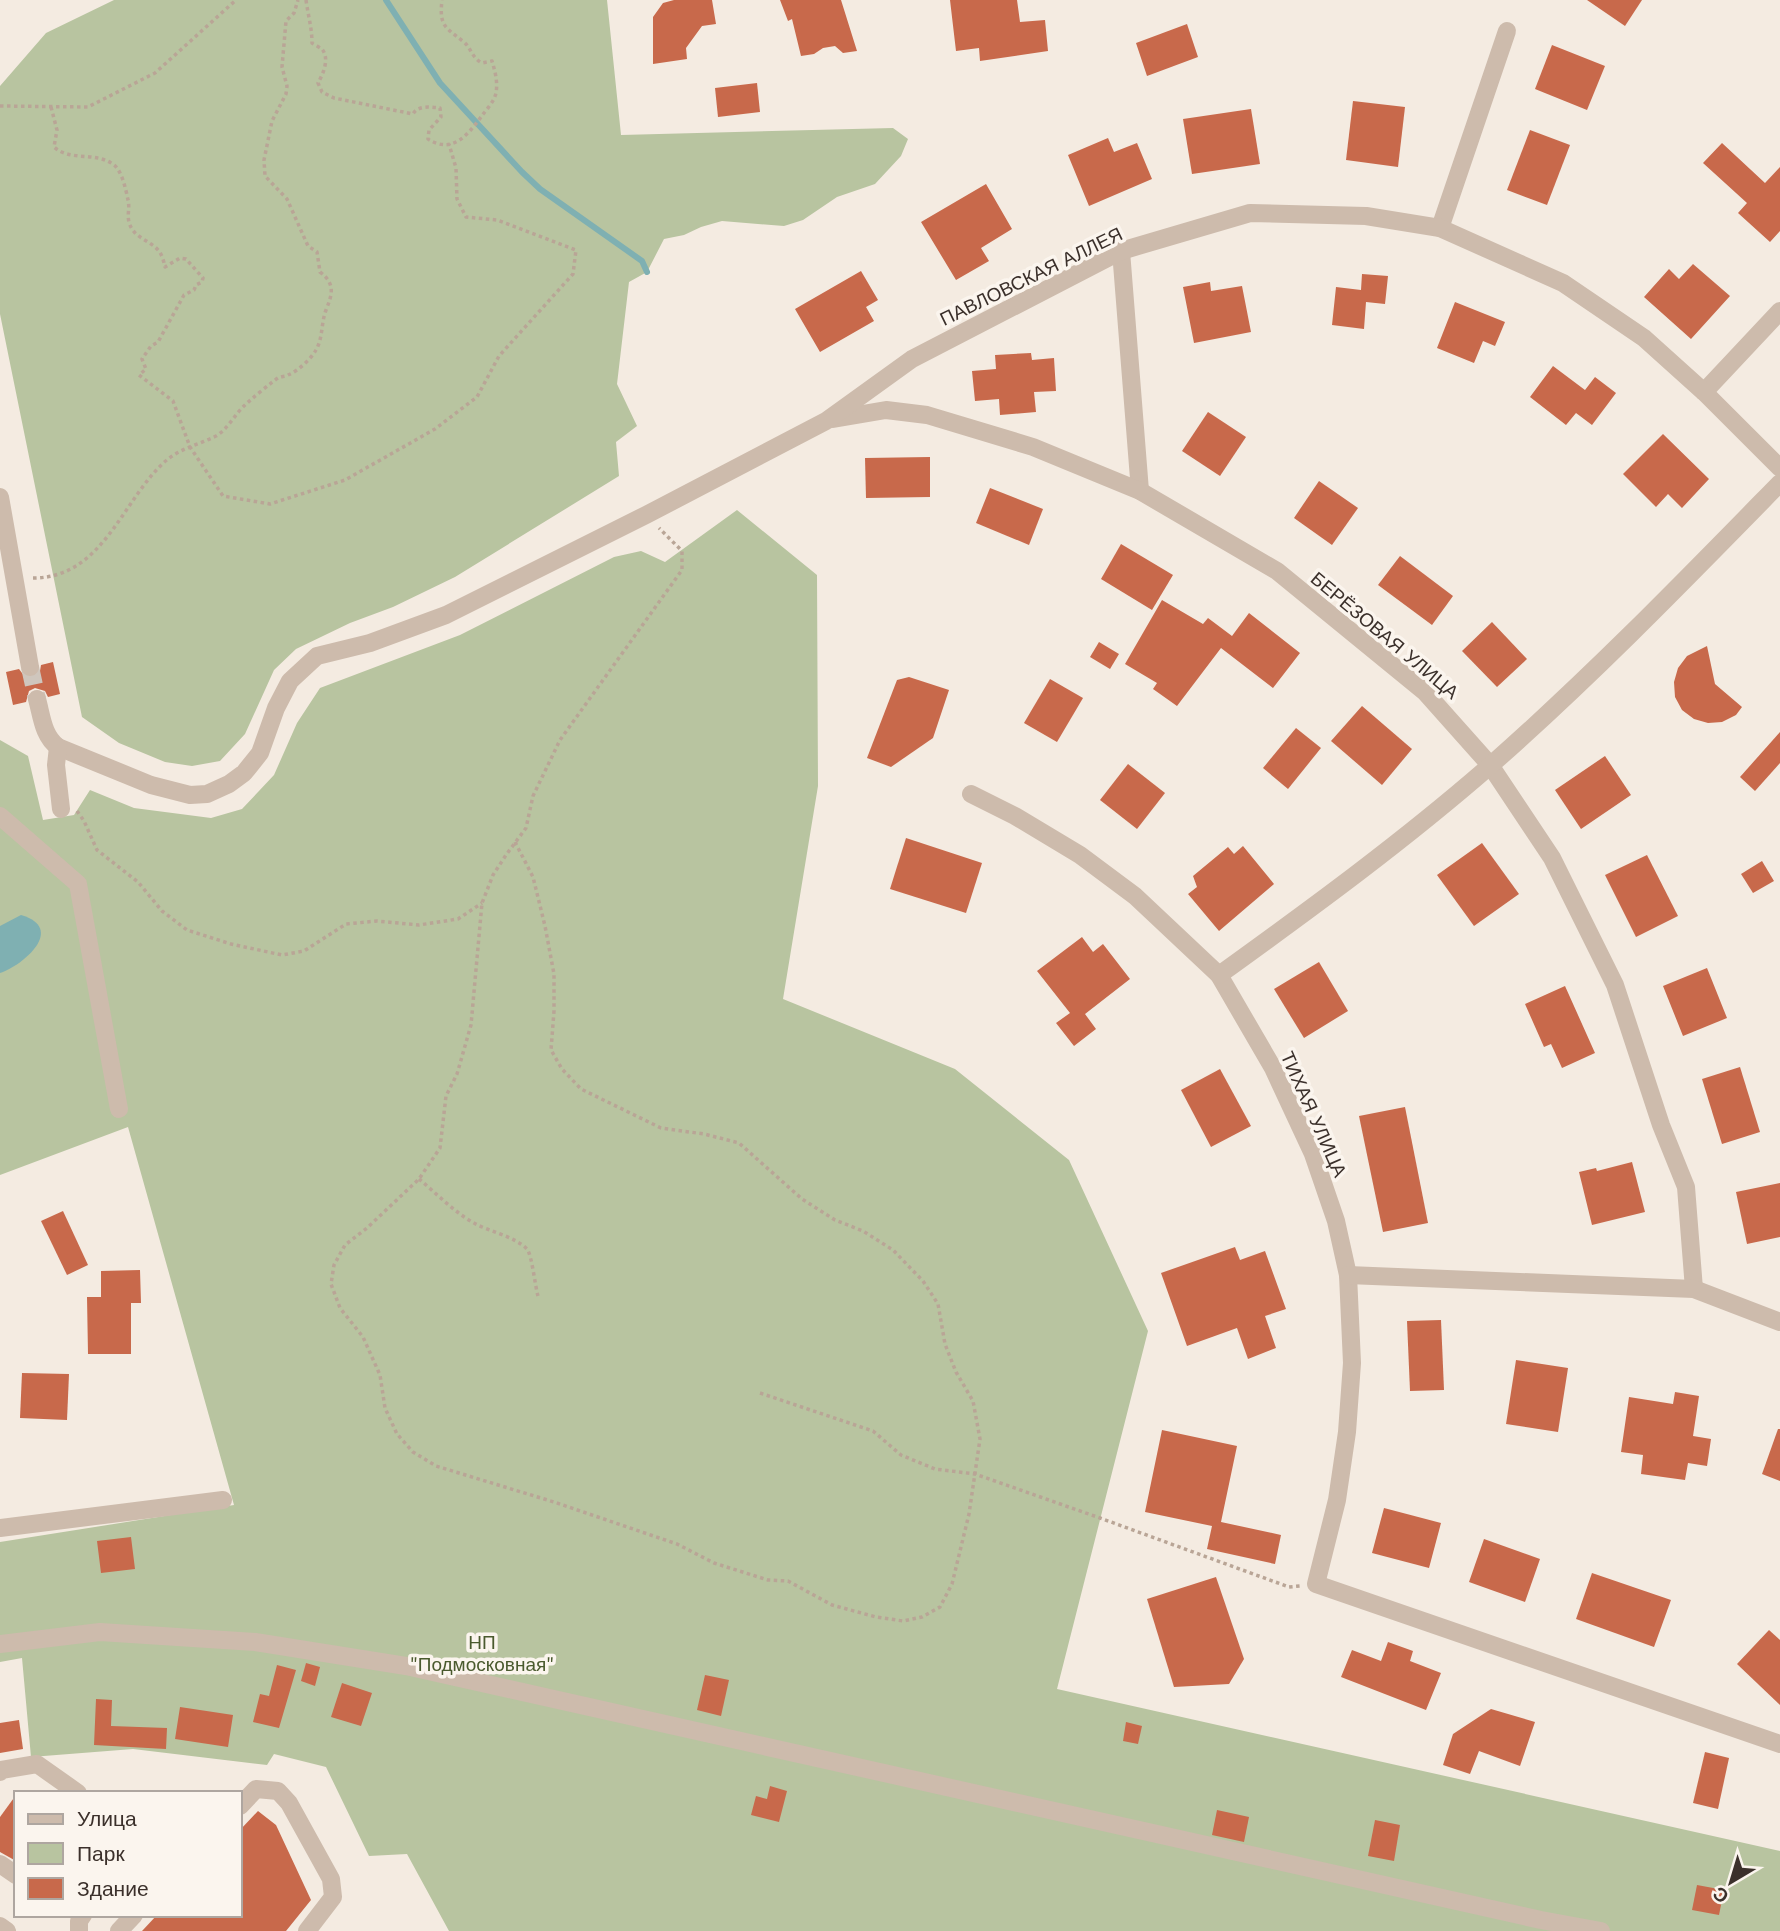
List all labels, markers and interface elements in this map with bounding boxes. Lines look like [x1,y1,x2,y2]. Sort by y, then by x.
street label: ПАВЛОВСКАЯ АЛЛЕЯ [936,222,1126,331]
street label: БЕРЁЗОВАЯ УЛИЦА [1306,567,1463,704]
street label: ТИХАЯ УЛИЦА [1276,1048,1352,1181]
park label: НП "Подмосковная" [410,1631,554,1676]
legend [14,1791,242,1917]
text: Улица [77,1806,137,1831]
text: Парк [77,1841,125,1866]
north arrow [1696,1847,1766,1917]
text: Здание [77,1876,149,1901]
text: С [1708,1882,1733,1908]

